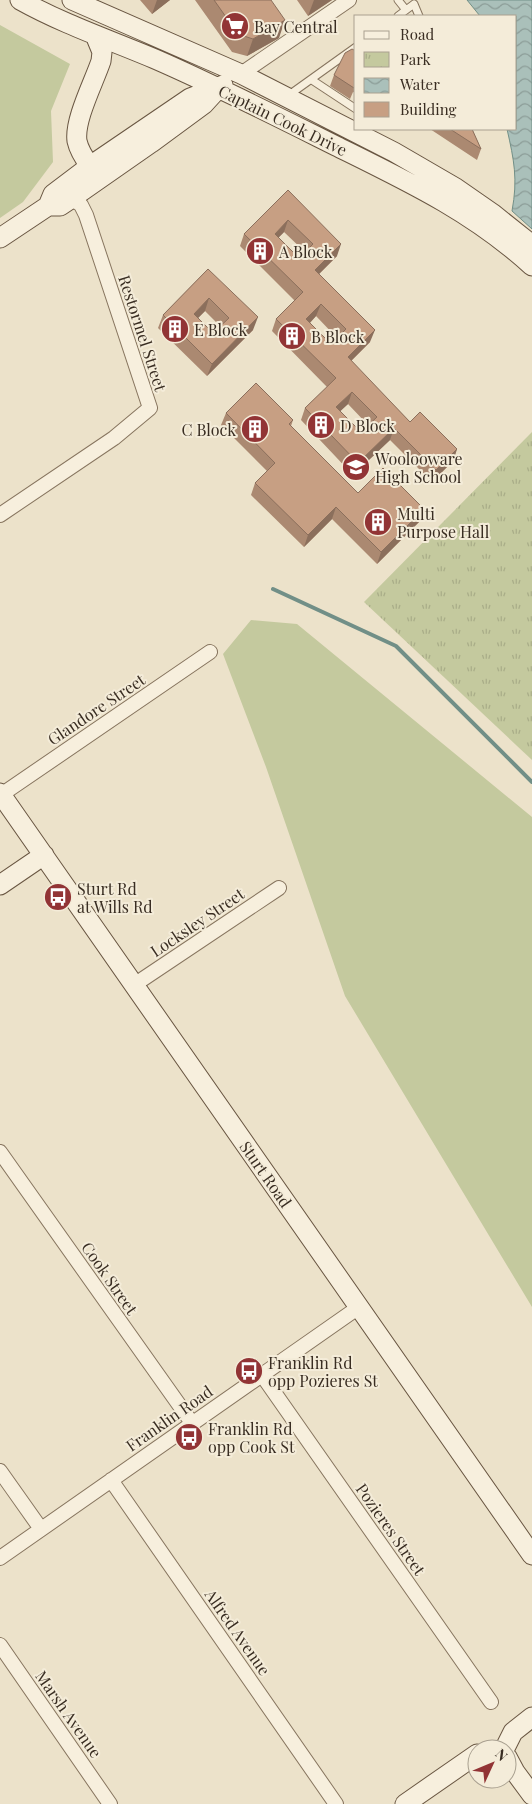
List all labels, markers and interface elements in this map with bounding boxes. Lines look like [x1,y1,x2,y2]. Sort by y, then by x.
supermarket icon: Bay Central [220,11,250,41]
legend [354,15,517,130]
place label: Bay Central [254,16,338,37]
text: Road [400,24,434,44]
text: Park [400,49,432,69]
text: Water [399,74,440,94]
street label: Captain Cook Drive [215,80,351,160]
text: Building [400,99,457,119]
building icon: A Block [245,236,275,266]
place label: A Block [278,241,333,262]
street label: Restormel Street [114,272,172,394]
building icon: E Block [160,314,190,344]
place label: E Block [194,319,248,340]
building icon: B Block [277,321,307,351]
place label: B Block [311,326,365,347]
building icon: D Block [306,410,336,440]
building icon: C Block [240,414,270,444]
place label: D Block [340,415,395,436]
place label: C Block [181,419,236,440]
place label: Woolooware High School [374,448,463,487]
school or university icon: Woolooware High School [341,452,371,482]
place label: Multi Purpose Hall [397,503,490,542]
building icon: Multi Purpose Hall [363,507,393,537]
street label: Glandore Street [43,668,149,749]
place label: Sturt Rd at Wills Rd [77,878,153,917]
bus stop icon: Sturt Rd at Wills Rd [43,882,73,912]
street label: Locksley Street [146,883,248,961]
street label: Sturt Road [235,1137,297,1211]
street label: Cook Street [77,1238,143,1319]
place label: Franklin Rd opp Pozieres St [268,1352,378,1391]
bus stop icon: Franklin Rd opp Pozieres St [234,1356,264,1386]
street label: Franklin Road [122,1380,216,1456]
place label: Franklin Rd opp Cook St [208,1418,295,1457]
bus stop icon: Franklin Rd opp Cook St [174,1422,204,1452]
street label: Pozieres Street [352,1479,431,1579]
street label: Alfred Avenue [200,1584,275,1679]
street label: Marsh Avenue [31,1666,107,1762]
north arrow [467,1739,517,1789]
text: N [491,1744,512,1765]

